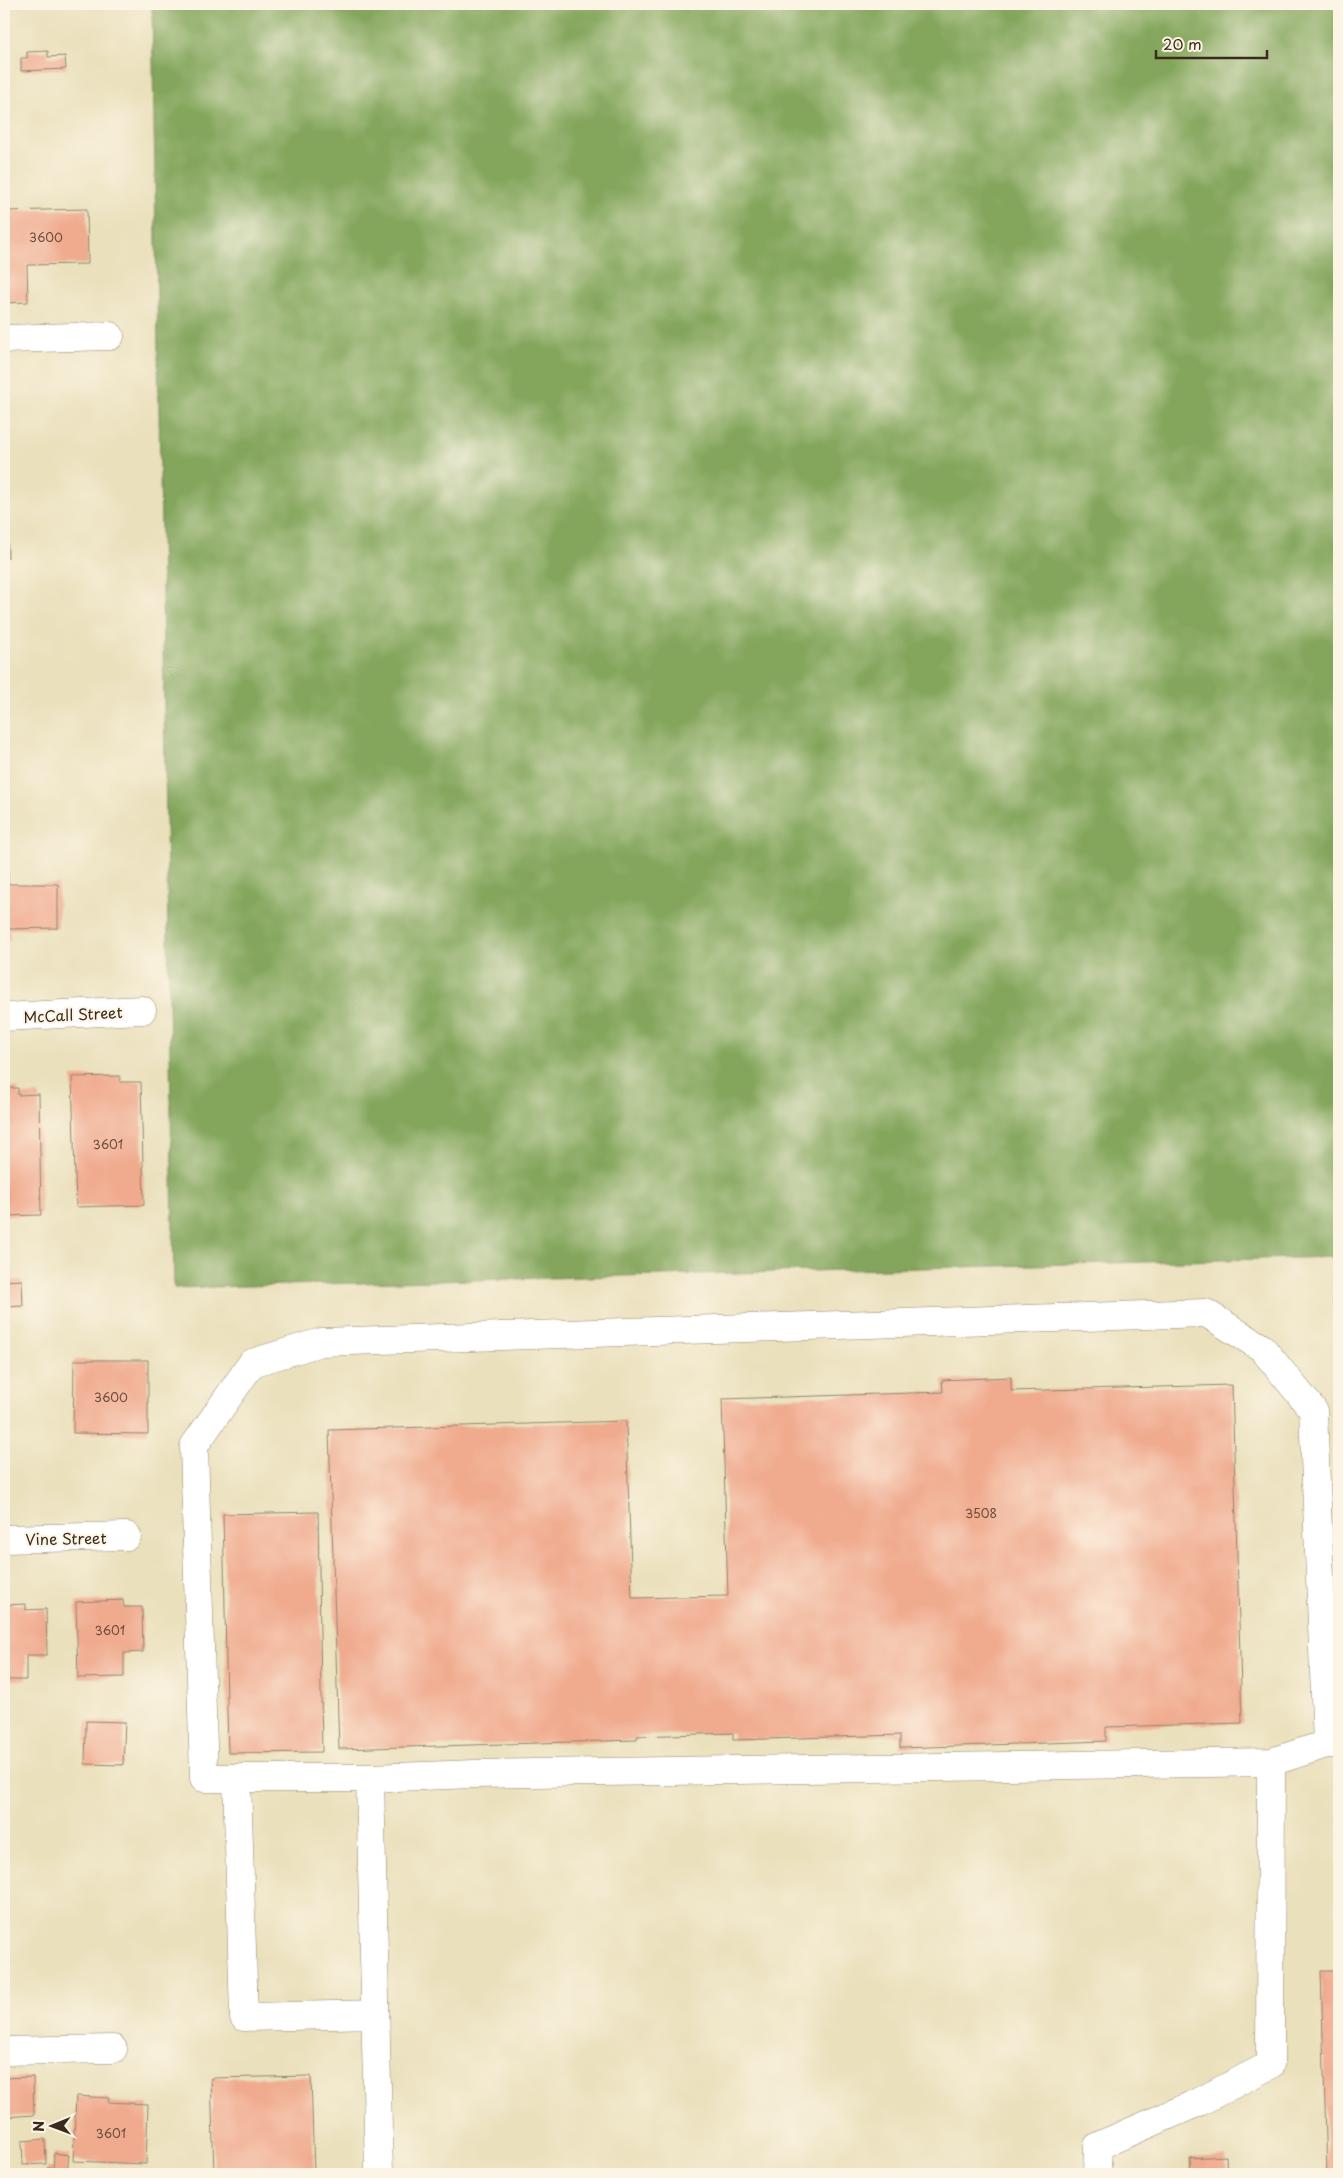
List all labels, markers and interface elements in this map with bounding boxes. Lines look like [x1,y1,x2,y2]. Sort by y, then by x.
scale bar [1156,28,1267,60]
text: 20 m [1163,32,1202,55]
house number: 3600 [29,228,63,246]
street label: McCall Street [23,1000,123,1028]
house number: 3601 [93,1135,123,1153]
house number: 3600 [94,1388,128,1406]
house number: 3508 [965,1504,997,1522]
street label: Vine Street [25,1526,107,1550]
house number: 3601 [95,1621,125,1639]
north arrow [28,2100,78,2150]
text: N [28,2121,49,2132]
house number: 3601 [96,2124,126,2142]

